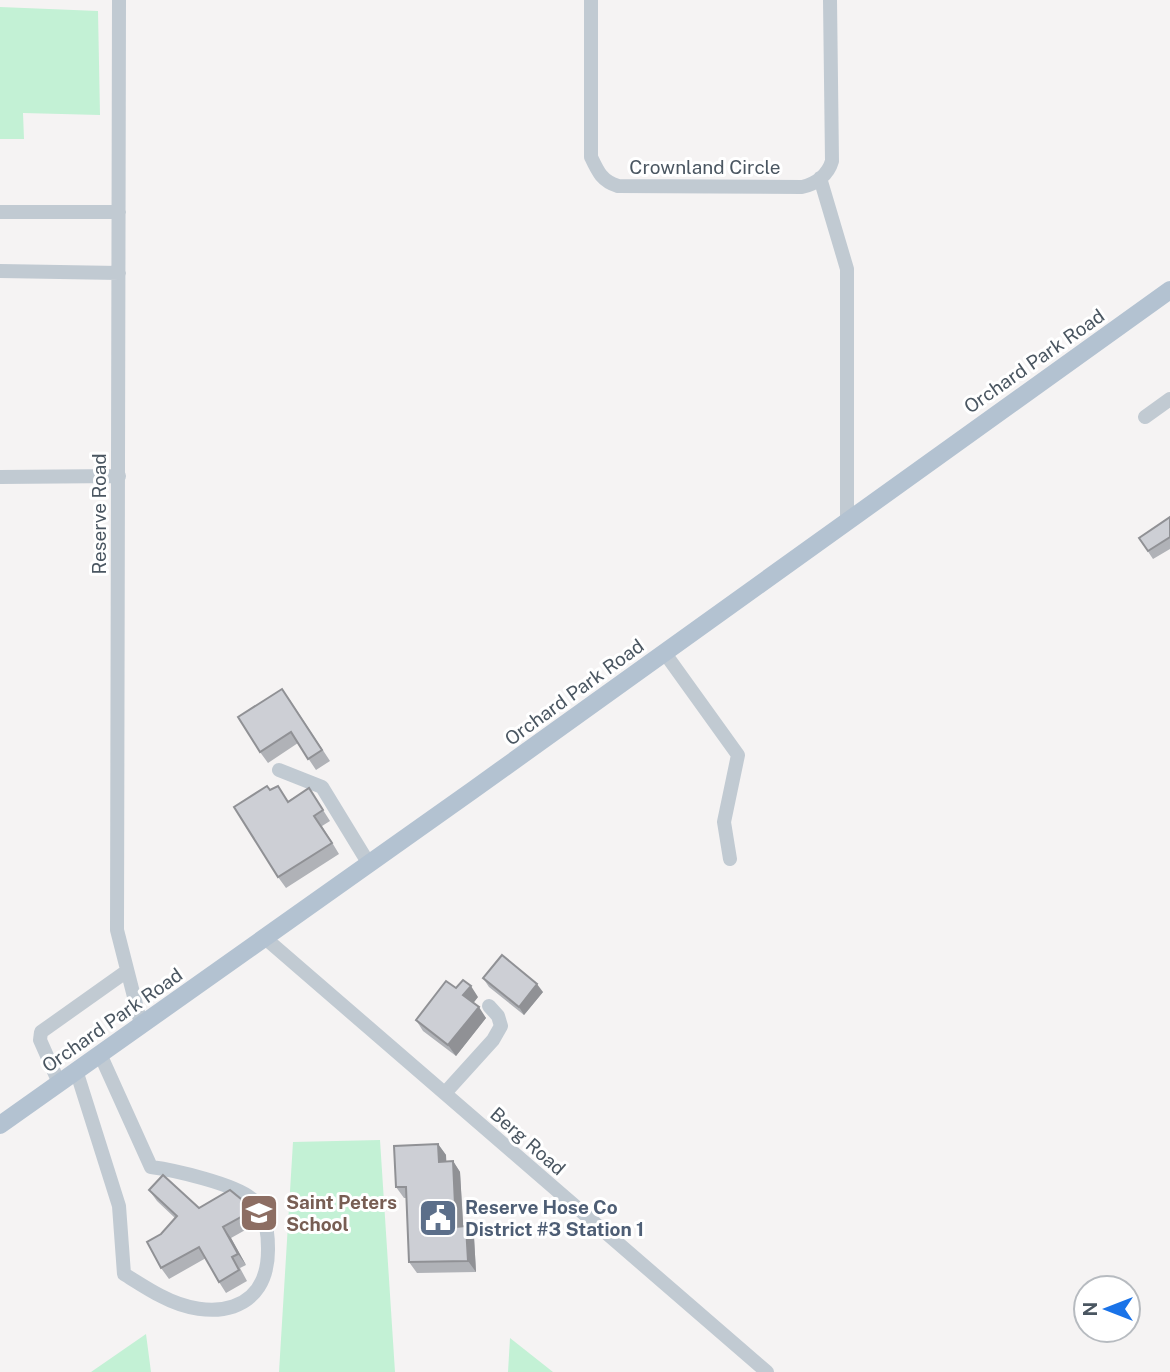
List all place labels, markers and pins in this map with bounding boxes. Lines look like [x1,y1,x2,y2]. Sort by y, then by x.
place label: Saint Peters School [286,1191,397,1235]
school or university icon: Saint Peters School [238,1192,280,1234]
place label: Reserve Hose Co District #3 Station 1 [465,1196,644,1240]
public building icon: Reserve Hose Co District #3 Station 1 [417,1197,459,1239]

